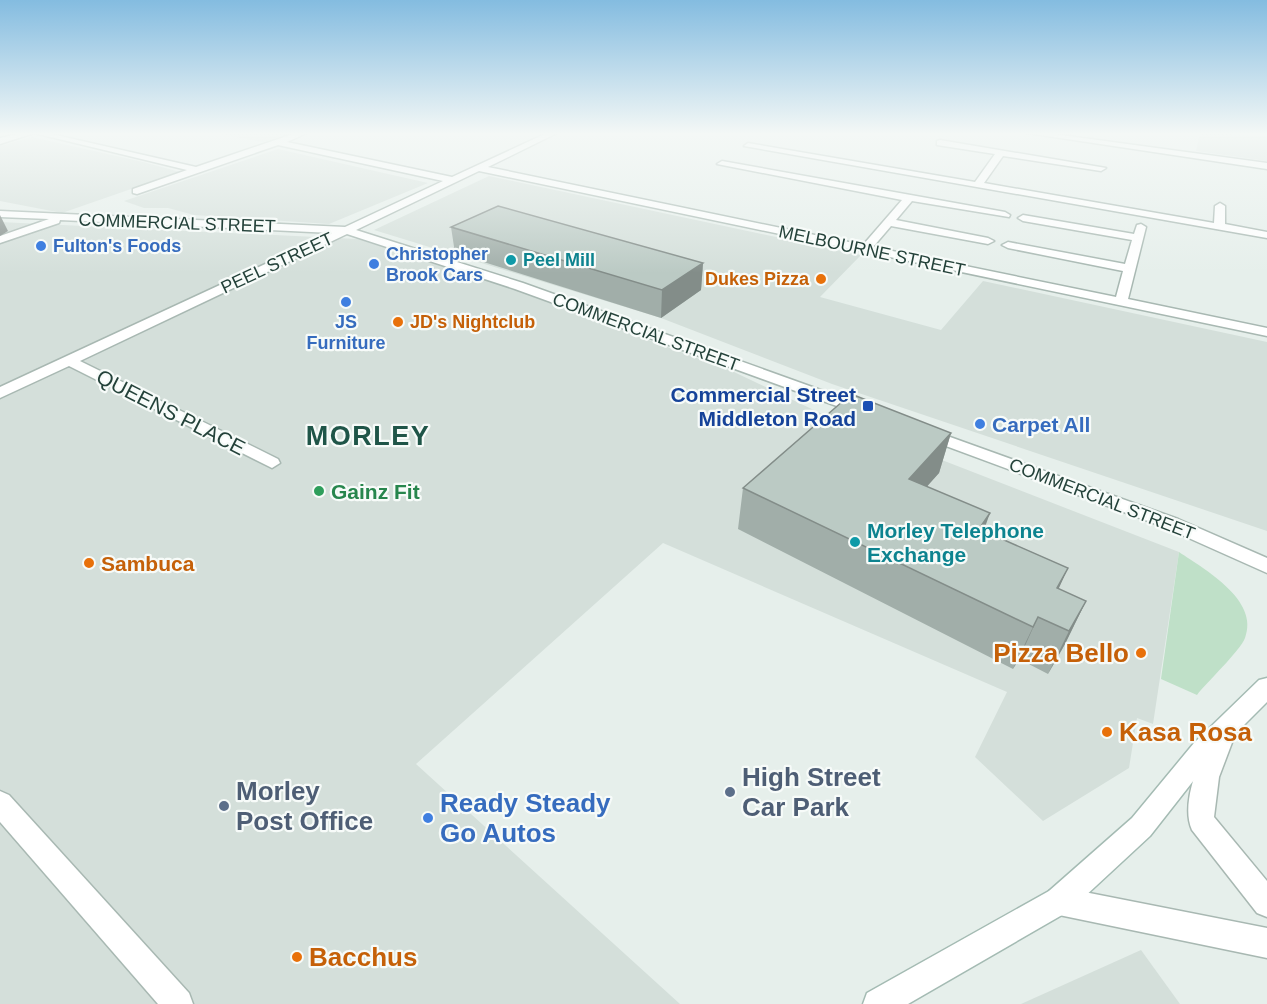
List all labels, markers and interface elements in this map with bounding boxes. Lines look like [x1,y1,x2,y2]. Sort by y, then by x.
street label: COMMERCIAL STREET [78,210,276,236]
street label: MELBOURNE STREET [777,221,967,281]
street label: PEEL STREET [218,228,336,298]
place label: Fulton's Foods [53,236,181,256]
marker: Fulton's Foods [34,239,48,253]
place label: Christopher Brook Cars [386,244,488,285]
place label: Peel Mill [523,250,595,270]
marker: Peel Mill [504,253,518,267]
marker: Christopher Brook Cars [367,257,381,271]
place label: Dukes Pizza [705,269,810,289]
marker: Dukes Pizza [814,272,828,286]
street label: COMMERCIAL STREET [550,289,742,375]
marker: JS Furniture [339,295,353,309]
place label: JS Furniture [307,312,386,353]
place label: JD's Nightclub [410,312,535,332]
marker: JD's Nightclub [391,315,405,329]
street label: QUEENS PLACE [93,365,249,459]
place label: Commercial Street Middleton Road [670,383,856,430]
marker: Commercial Street Middleton Road [861,399,875,413]
place label: Carpet All [992,413,1090,436]
marker: Carpet All [973,417,987,431]
district label: MORLEY [306,421,430,451]
street label: COMMERCIAL STREET [1006,454,1198,544]
place label: Gainz Fit [331,480,420,503]
marker: Gainz Fit [312,484,326,498]
place label: Morley Telephone Exchange [867,519,1044,566]
marker: Morley Telephone Exchange [848,535,862,549]
place label: Sambuca [101,552,195,575]
marker: Sambuca [82,556,96,570]
place label: Pizza Bello [993,638,1129,668]
marker: Pizza Bello [1134,646,1148,660]
place label: Kasa Rosa [1119,717,1252,747]
marker: Kasa Rosa [1100,725,1114,739]
place label: High Street Car Park [742,762,881,822]
place label: Morley Post Office [236,776,373,836]
marker: High Street Car Park [723,785,737,799]
place label: Ready Steady Go Autos [440,788,611,848]
marker: Morley Post Office [217,799,231,813]
marker: Ready Steady Go Autos [421,811,435,825]
place label: Bacchus [309,942,417,972]
marker: Bacchus [290,950,304,964]

